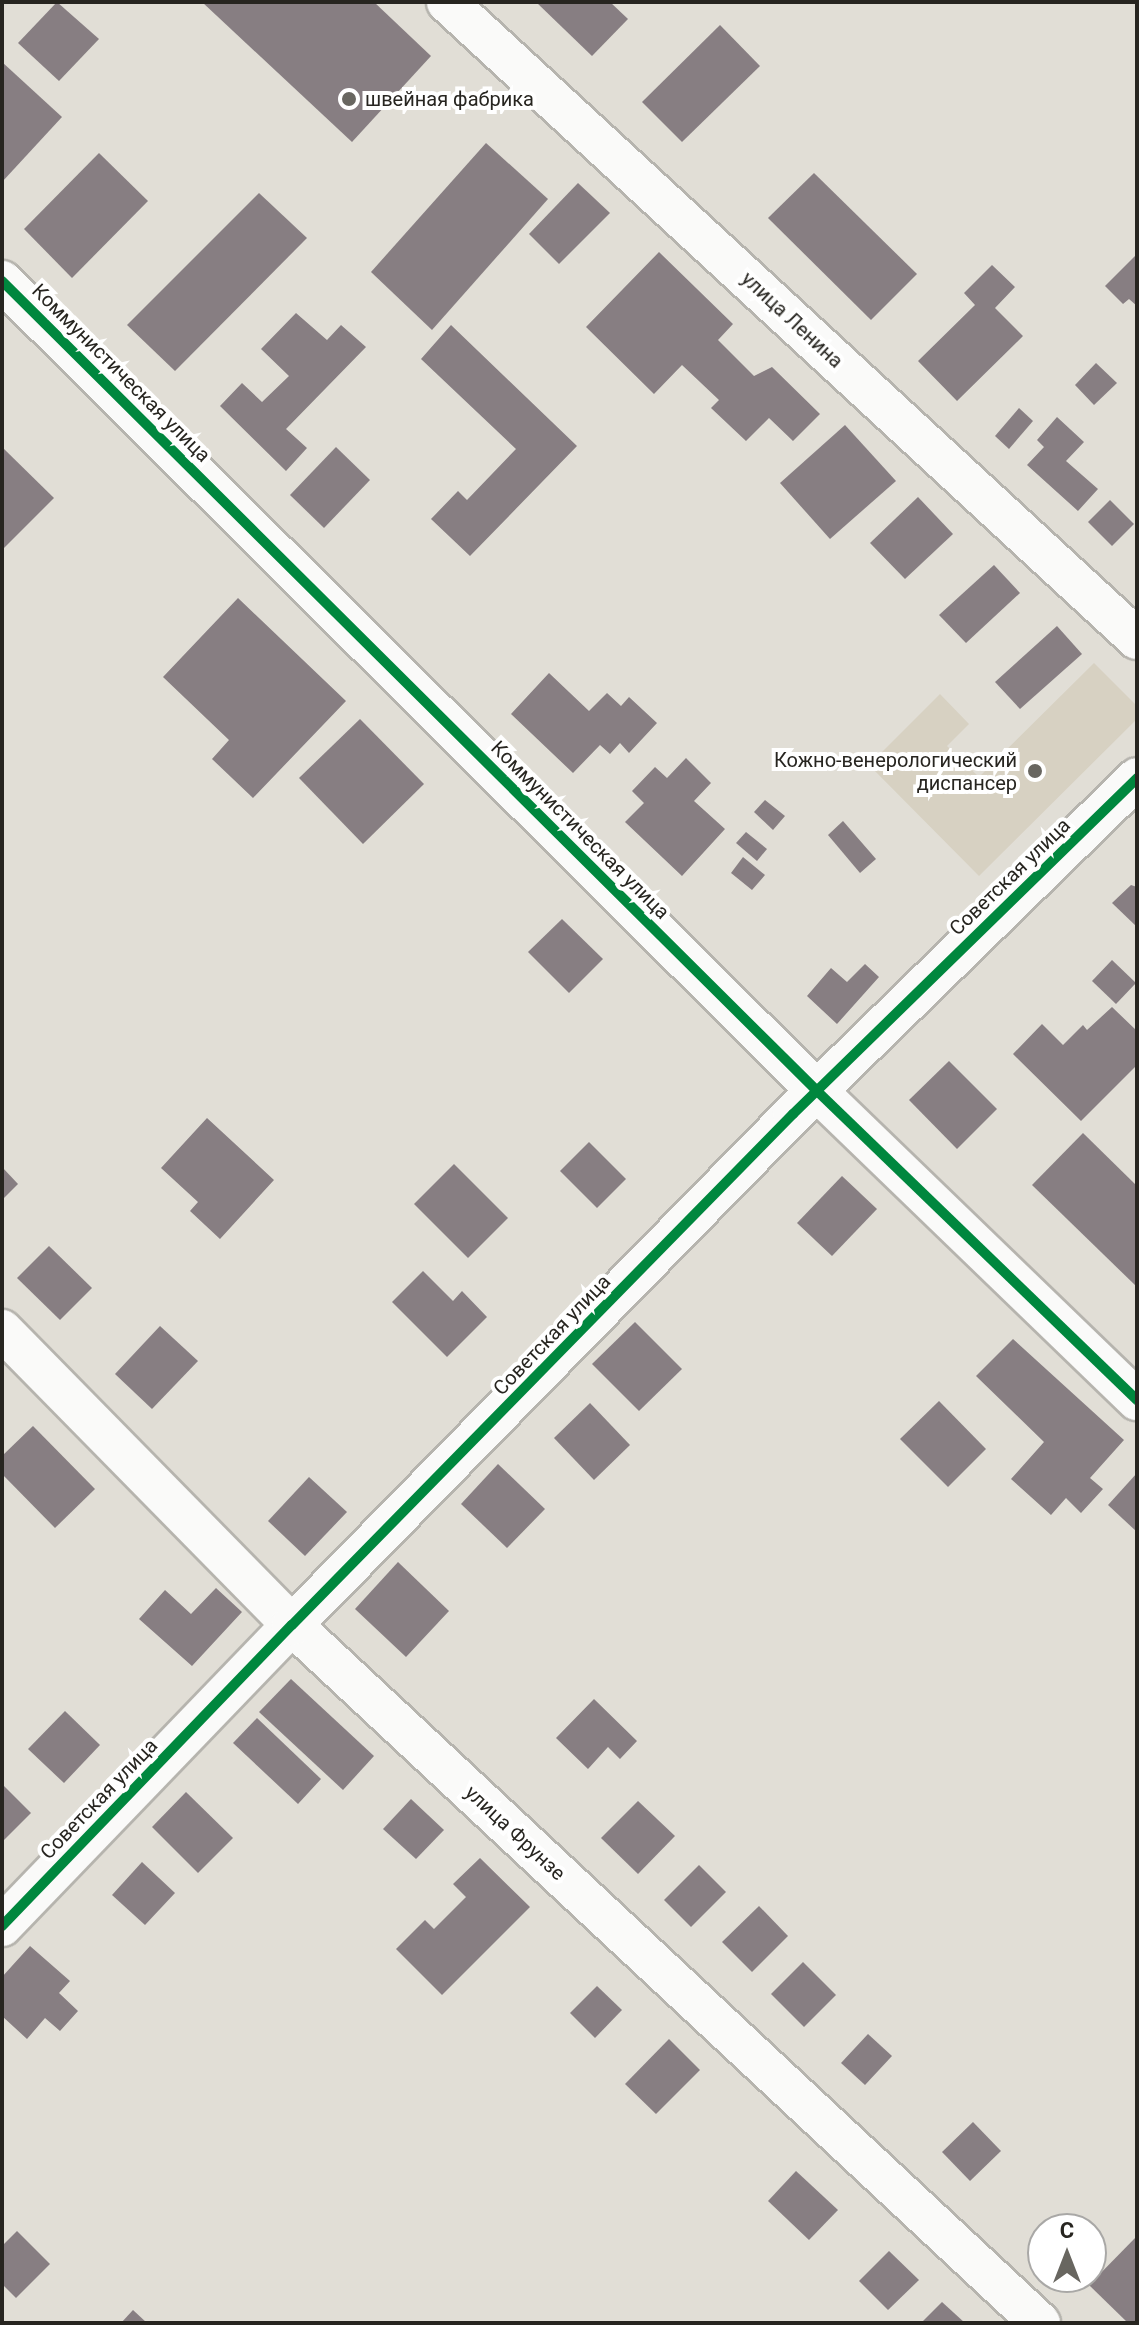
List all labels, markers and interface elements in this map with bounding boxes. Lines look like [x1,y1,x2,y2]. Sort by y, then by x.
place label: швейная фабрика [365,87,534,111]
marker: швейная фабрика [340,90,358,108]
street label: улица Ленина [736,267,848,373]
street label: Коммунистическая улица [27,279,215,467]
street label: Коммунистическая улица [486,736,674,924]
place label: Кожно-венерологический диспансер [774,748,1017,795]
marker: Кожно-венерологический диспансер [1024,760,1046,782]
street label: Советская улица [945,813,1075,941]
street label: Советская улица [488,1270,616,1400]
street label: Советская улица [35,1734,163,1864]
street label: улица Фрунзе [460,1781,570,1885]
north arrow [1027,2213,1107,2293]
text: С [1060,2218,1074,2243]

